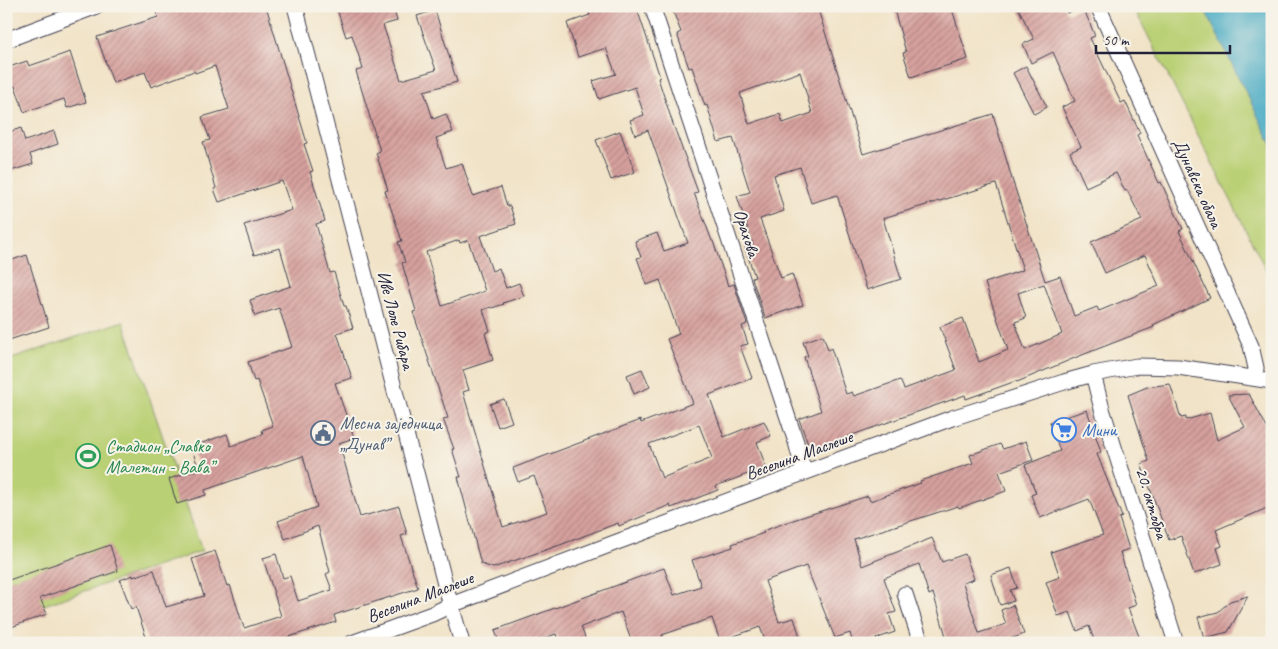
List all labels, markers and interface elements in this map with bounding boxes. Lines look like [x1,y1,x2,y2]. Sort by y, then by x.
scale bar [1096,22,1229,54]
text: 50 m [1103,31,1130,50]
street label: Дунавска обала [1168,135,1228,233]
street label: Орахова [729,206,766,261]
street label: Иве Лоле Рибара [372,268,420,373]
place label: Месна заједница „Дунав” [340,412,443,455]
supermarket icon: Мини [1051,417,1077,443]
place label: Мини [1082,419,1118,441]
public building icon: Месна заједница „Дунав” [310,420,336,446]
street label: Веселина Маслеше [743,425,857,485]
place label: Стадион „Славко Малетин - Вава” [106,435,218,478]
sports icon: Стадион „Славко Малетин - Вава” [75,443,101,469]
street label: 20. октобра [1131,465,1174,543]
street label: Веселина Маслеше [364,566,477,627]

